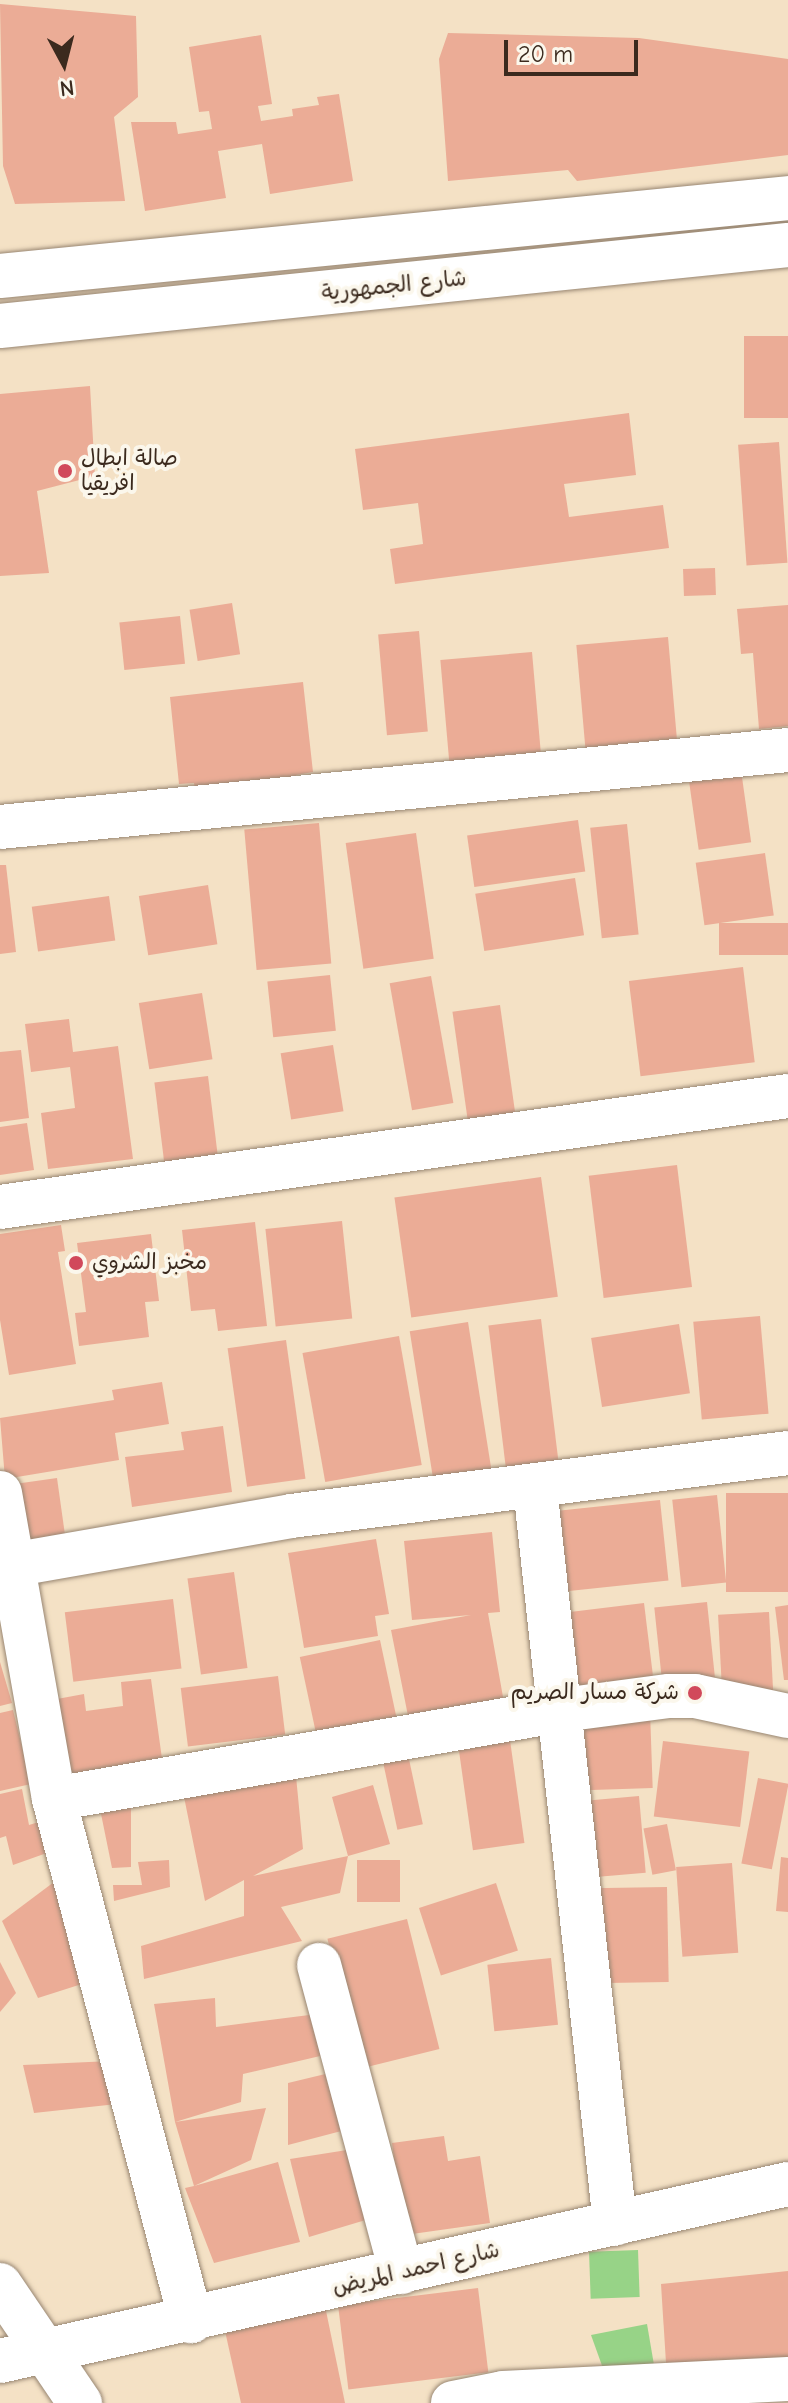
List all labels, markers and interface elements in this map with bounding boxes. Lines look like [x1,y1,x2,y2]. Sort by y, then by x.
north arrow [24,24,104,104]
scale bar [508,24,642,74]
text: 20 m [518,40,573,68]
text: N [58,74,76,102]
street label: شارع الجمهورية [320,265,468,307]
place label: صالة ابطال افريقيا [81,445,178,496]
marker: صالة ابطال افريقيا [56,462,74,480]
place label: مخبز الشروي [92,1250,207,1276]
marker: مخبز الشروي [67,1254,85,1272]
place label: شركة مسار الصريم [511,1680,679,1706]
marker: شركة مسار الصريم [686,1684,704,1702]
street label: شارع احمد المريض [330,2237,502,2301]

